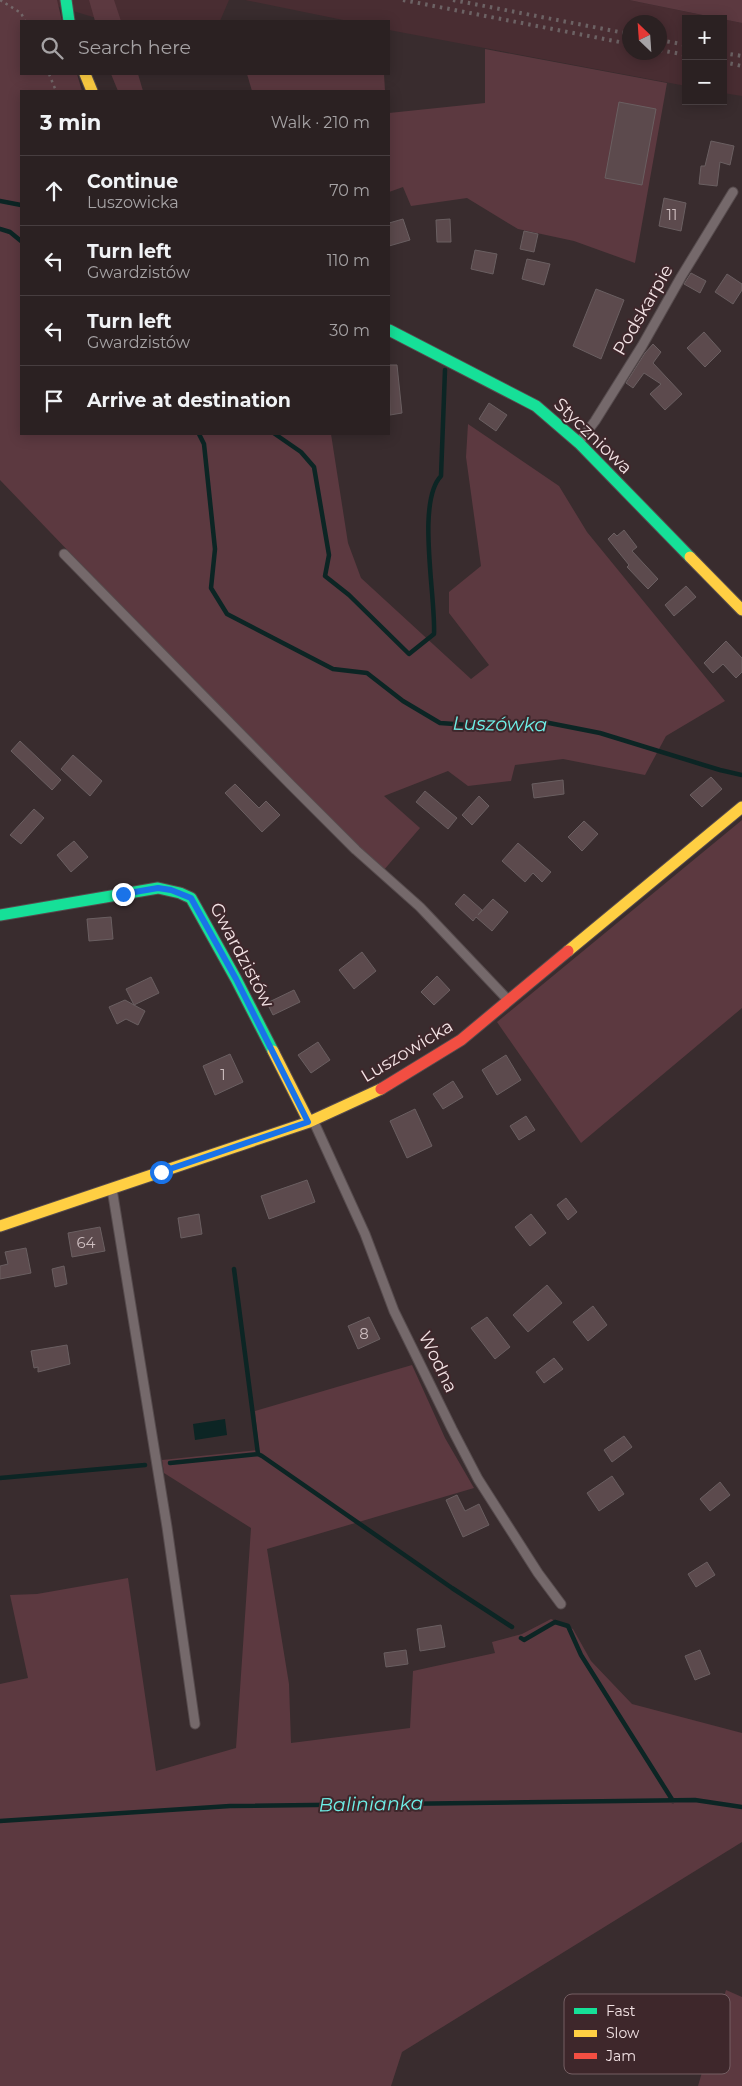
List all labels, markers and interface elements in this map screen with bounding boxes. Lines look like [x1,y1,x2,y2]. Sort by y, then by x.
north arrow [622,15,667,60]
map controls [682,15,727,105]
button: + [682,15,727,60]
search box [20,20,390,75]
icon: search [38,34,66,62]
text: Search here [78,36,191,59]
button: − [682,60,727,105]
text: 3 min [40,110,101,135]
text: Walk · 210 m [271,113,370,132]
text: Continue [87,170,178,193]
icon: ahead [40,177,68,205]
text: 70 m [329,181,370,200]
text: Luszowicka [87,193,179,212]
house number: 11 [667,205,677,224]
text: Turn left [87,240,172,263]
icon: left [40,247,68,275]
text: 110 m [327,251,370,270]
street label: Podskarpie [608,261,678,359]
text: Gwardzistów [87,263,190,282]
text: Turn left [87,310,172,333]
icon: left [40,317,68,345]
text: 30 m [329,321,370,340]
text: Gwardzistów [87,333,190,352]
icon: arrive [40,387,68,415]
text: Arrive at destination [87,389,291,412]
street label: Styczniowa [549,393,637,479]
water label: Luszówka [452,712,548,736]
route end [112,883,135,906]
street label: Gwardzistów [205,899,279,1011]
street label: Luszowicka [357,1015,457,1087]
house number: 1 [220,1065,226,1084]
route start [150,1161,173,1184]
house number: 64 [76,1233,96,1252]
house number: 8 [359,1324,369,1343]
street label: Wodna [414,1328,462,1396]
water label: Balinianka [318,1792,424,1816]
legend [564,1994,730,2074]
text: Fast [606,2002,636,2020]
text: Slow [606,2024,640,2042]
text: Jam [605,2047,636,2065]

